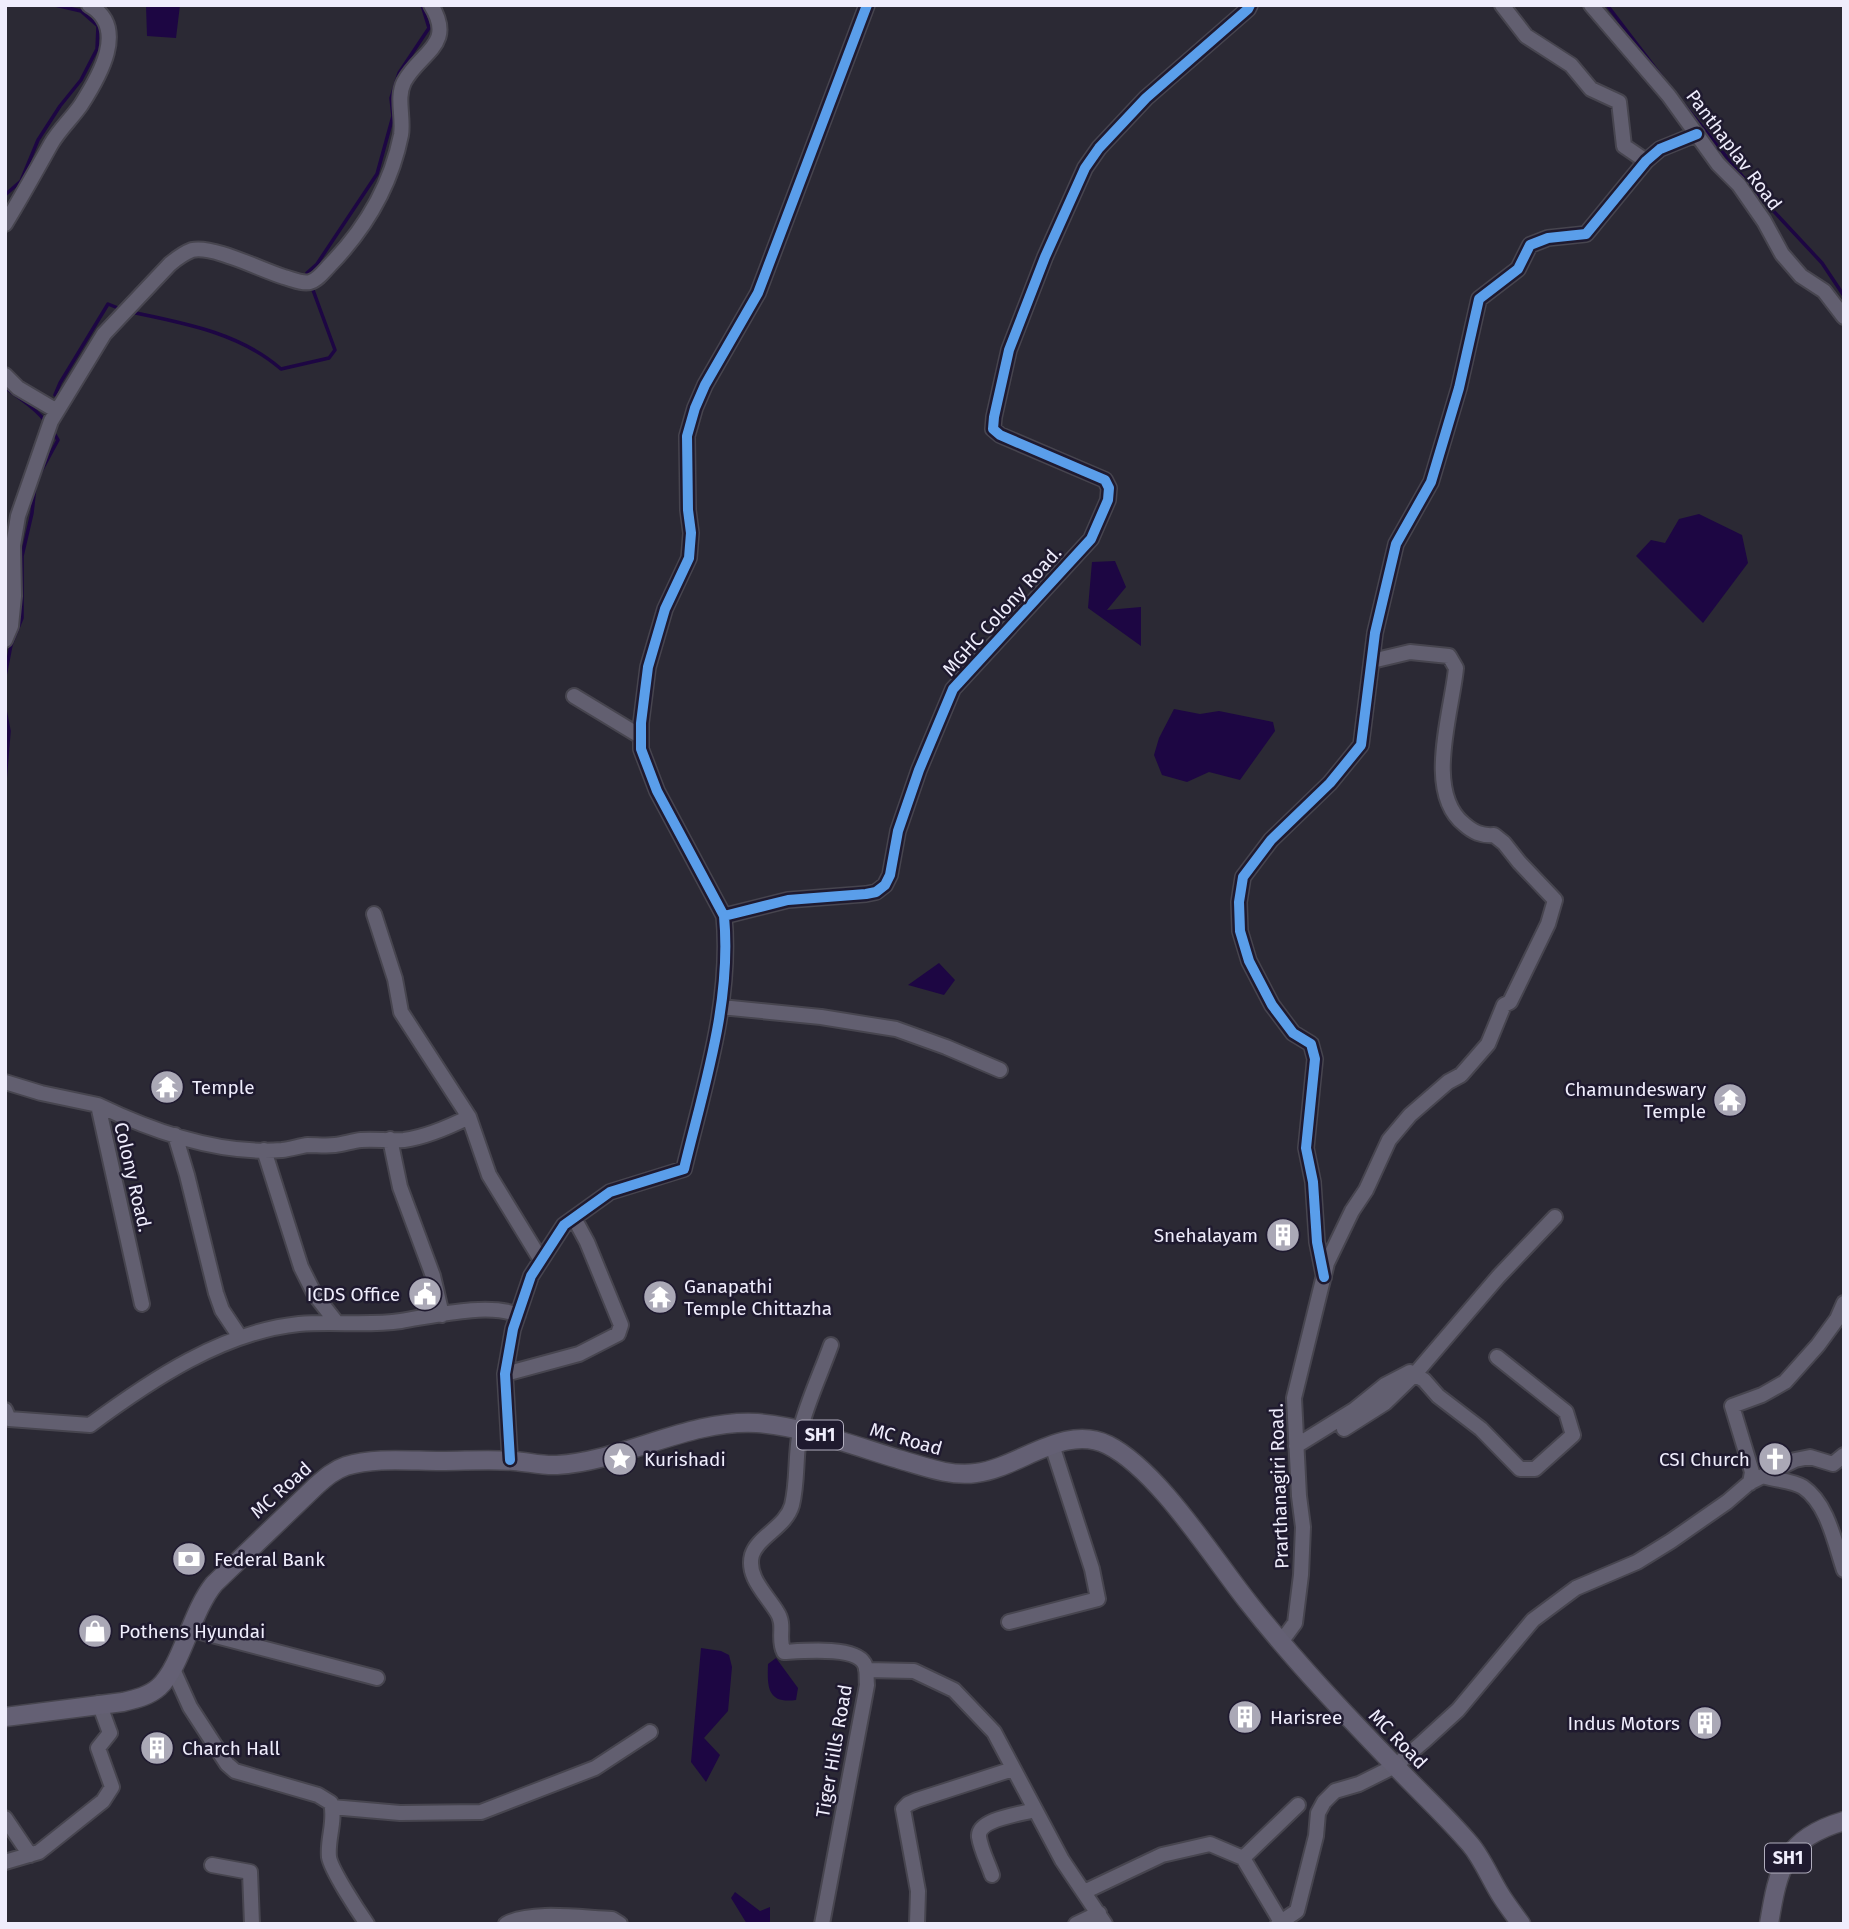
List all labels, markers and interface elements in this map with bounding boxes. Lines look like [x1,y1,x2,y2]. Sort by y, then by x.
street label: Panthaplav Road [1681,85,1787,215]
street label: MGHC Colony Road. [938,541,1066,681]
temple icon: Temple [148,1068,186,1106]
place label: Temple [192,1076,255,1099]
place label: Chamundeswary Temple [1565,1078,1707,1123]
temple icon: Chamundeswary Temple [1711,1081,1749,1119]
street label: Colony Road. [109,1120,157,1234]
building icon: Snehalayam [1264,1216,1302,1254]
place label: Snehalayam [1154,1224,1258,1247]
public building icon: ICDS Office [406,1275,444,1313]
place label: Ganapathi Temple Chittazha [684,1275,832,1320]
temple icon: Ganapathi Temple Chittazha [641,1278,679,1316]
place label: ICDS Office [307,1283,400,1306]
street label: Prarthanagiri Road. [1265,1403,1293,1569]
street label: MC Road [867,1418,945,1460]
road number: SH1 [797,1420,843,1450]
place icon: Kurishadi [601,1440,639,1478]
church icon: CSI Church [1756,1440,1794,1478]
place label: Kurishadi [644,1448,726,1471]
place label: CSI Church [1659,1448,1750,1471]
street label: MC Road [246,1457,316,1523]
bank icon: Federal Bank [170,1540,208,1578]
place label: Federal Bank [214,1548,325,1571]
shop icon: Pothens Hyundai [76,1612,114,1650]
place label: Pothens Hyundai [119,1620,265,1643]
street label: Tiger Hills Road [811,1683,857,1819]
building icon: Harisree [1226,1698,1264,1736]
street label: MC Road [1364,1704,1432,1774]
building icon: Indus Motors [1686,1704,1724,1742]
place label: Harisree [1270,1706,1342,1729]
place label: Indus Motors [1567,1712,1680,1735]
building icon: Charch Hall [138,1729,176,1767]
place label: Charch Hall [182,1737,281,1760]
road number: SH1 [1765,1844,1811,1872]

